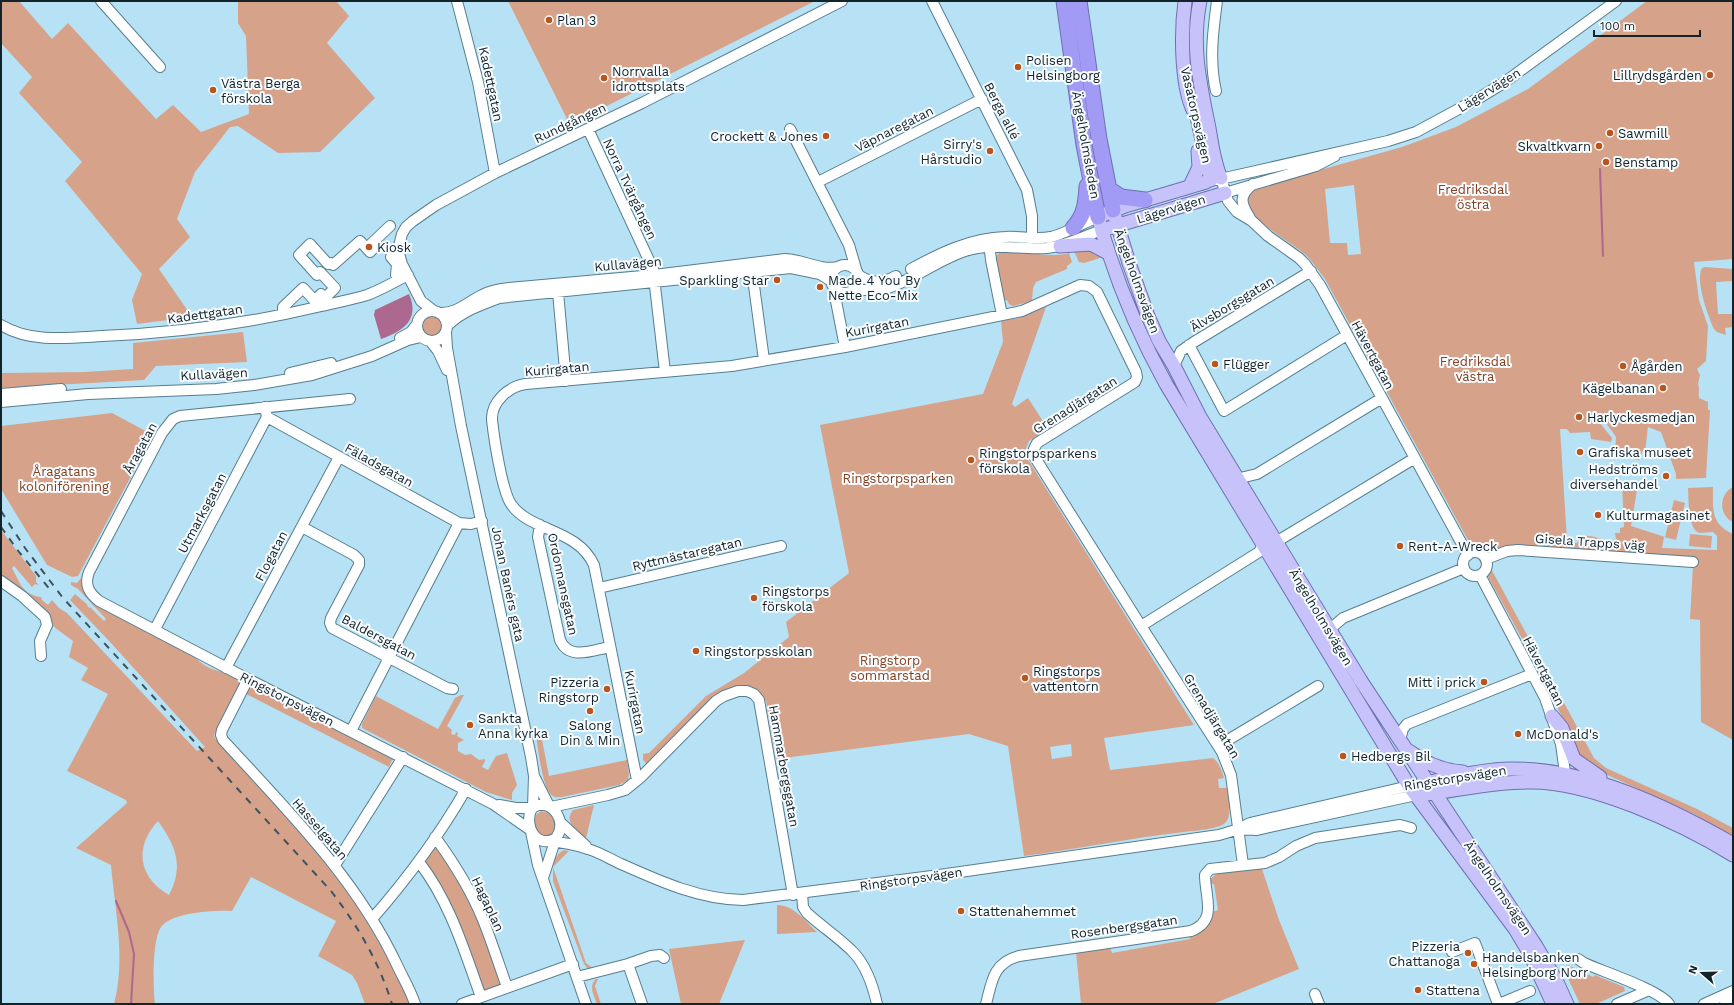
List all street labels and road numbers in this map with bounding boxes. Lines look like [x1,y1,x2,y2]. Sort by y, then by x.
street label: Kadettgatan [476,45,506,123]
street label: Vasatorpsvägen [1178,65,1214,165]
street label: Lägervägen [1455,65,1523,115]
street label: Berga allé [981,80,1023,142]
street label: Ängelholmsleden [1069,90,1103,200]
street label: Rundgången [532,100,608,146]
street label: Väpnaregatan [852,103,936,155]
street label: Norra Tvärgången [600,136,660,242]
street label: Lägervägen [1135,191,1207,227]
street label: Ängelholmsvägen [1111,227,1163,335]
street label: Kullavägen [594,254,662,274]
street label: Älvsborgsgatan [1187,273,1277,335]
street label: Kadettgatan [166,301,244,327]
street label: Kurirgatan [844,313,910,341]
street label: Hävertgatan [1349,318,1397,392]
street label: Kurirgatan [524,359,590,379]
street label: Kullavägen [180,365,248,383]
street label: Grenadjärgatan [1030,373,1120,437]
street label: Åragatan [120,420,160,476]
street label: Fäladsgatan [342,440,416,490]
street label: Utmarksgatan [175,470,229,556]
street label: Johan Banérs gata [488,525,528,644]
street label: Flogatan [252,528,290,584]
street label: Gisela Trapps väg [1535,531,1645,553]
street label: Ordonnansgatan [545,532,581,636]
street label: Ryttmästaregatan [631,534,743,574]
street label: Ängelholmsvägen [1286,566,1356,668]
street label: Baldersgatan [339,611,419,663]
street label: Hävertgatan [1520,634,1568,708]
street label: Ringstorpsvägen [237,669,337,729]
street label: Kurirgatan [621,669,649,735]
street label: Grenadjärgatan [1181,671,1243,761]
street label: Hammarbergsgatan [766,704,802,828]
street label: Ringstorpsvägen [1403,762,1507,794]
street label: Hasselgatan [289,795,351,863]
street label: Ängelholmsvägen [1461,838,1535,938]
street label: Ringstorpsvägen [859,864,963,894]
street label: Hagaplan [469,874,507,934]
street label: Rosenbergsgatan [1070,912,1178,942]

